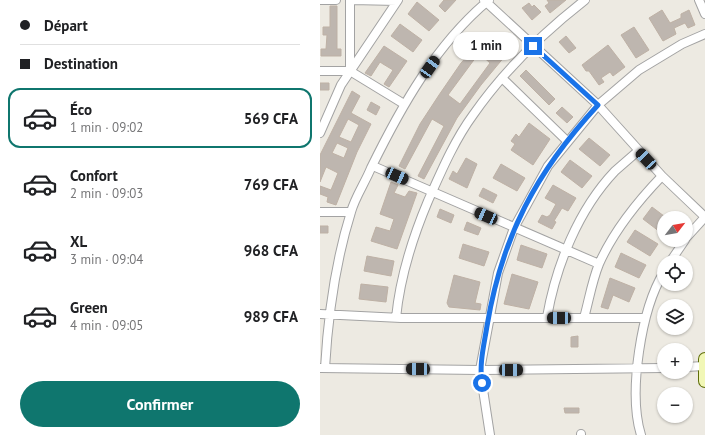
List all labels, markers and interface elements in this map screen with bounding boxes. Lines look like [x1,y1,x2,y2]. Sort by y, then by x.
text: Départ [44,16,88,35]
callout: 1 min [453,32,519,60]
text: 1 min [470,37,502,54]
route end [524,37,542,55]
text: Destination [44,54,118,73]
car [418,54,442,80]
icon: car [22,100,58,136]
text: Éco [70,100,92,119]
text: 569 CFA [244,109,298,128]
text: 1 min · 09:02 [70,119,143,136]
car [633,146,659,172]
icon: car [22,166,58,202]
text: Confort [70,166,118,185]
car [384,166,410,186]
text: 769 CFA [244,175,298,194]
text: 2 min · 09:03 [70,185,143,202]
car [473,206,499,226]
north arrow [657,211,693,247]
map controls [657,211,693,423]
icon: car [22,232,58,268]
text: XL [70,232,87,251]
text: 968 CFA [244,241,298,260]
text: 3 min · 09:04 [70,251,143,268]
button: locate [657,255,693,291]
icon: car [22,298,58,334]
text: Green [70,298,108,317]
button: layers [657,299,693,335]
text: 989 CFA [244,307,298,326]
car [547,312,571,324]
text: 4 min · 09:05 [70,317,143,334]
button: + [657,343,693,379]
car [406,363,430,375]
car [499,364,523,376]
route start [473,374,491,392]
button: Confirmer [20,381,300,427]
button: − [657,387,693,423]

